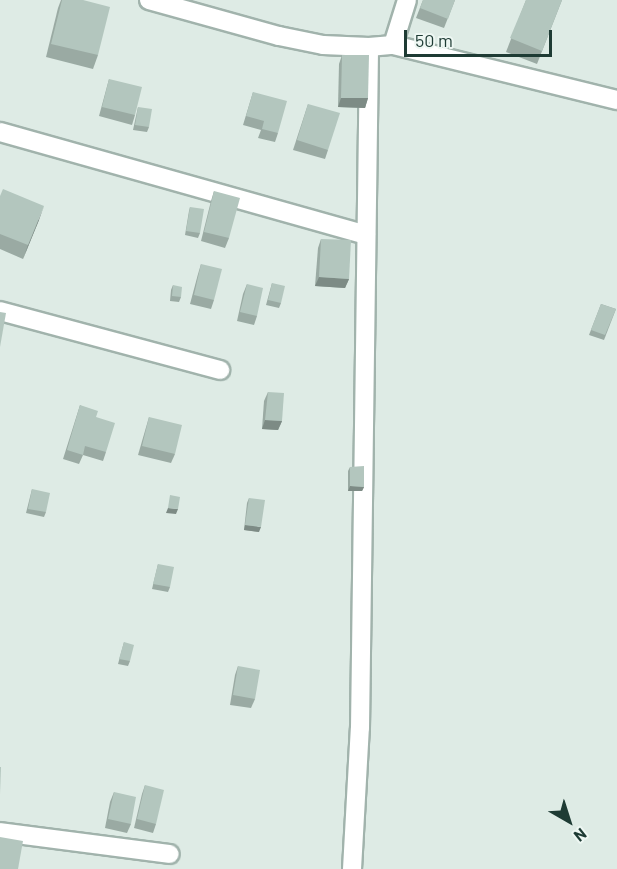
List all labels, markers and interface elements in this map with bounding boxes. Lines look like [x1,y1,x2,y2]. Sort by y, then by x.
scale bar [407,18,556,56]
text: 50 m [415,29,453,51]
north arrow [539,791,599,851]
text: N [571,825,591,846]

